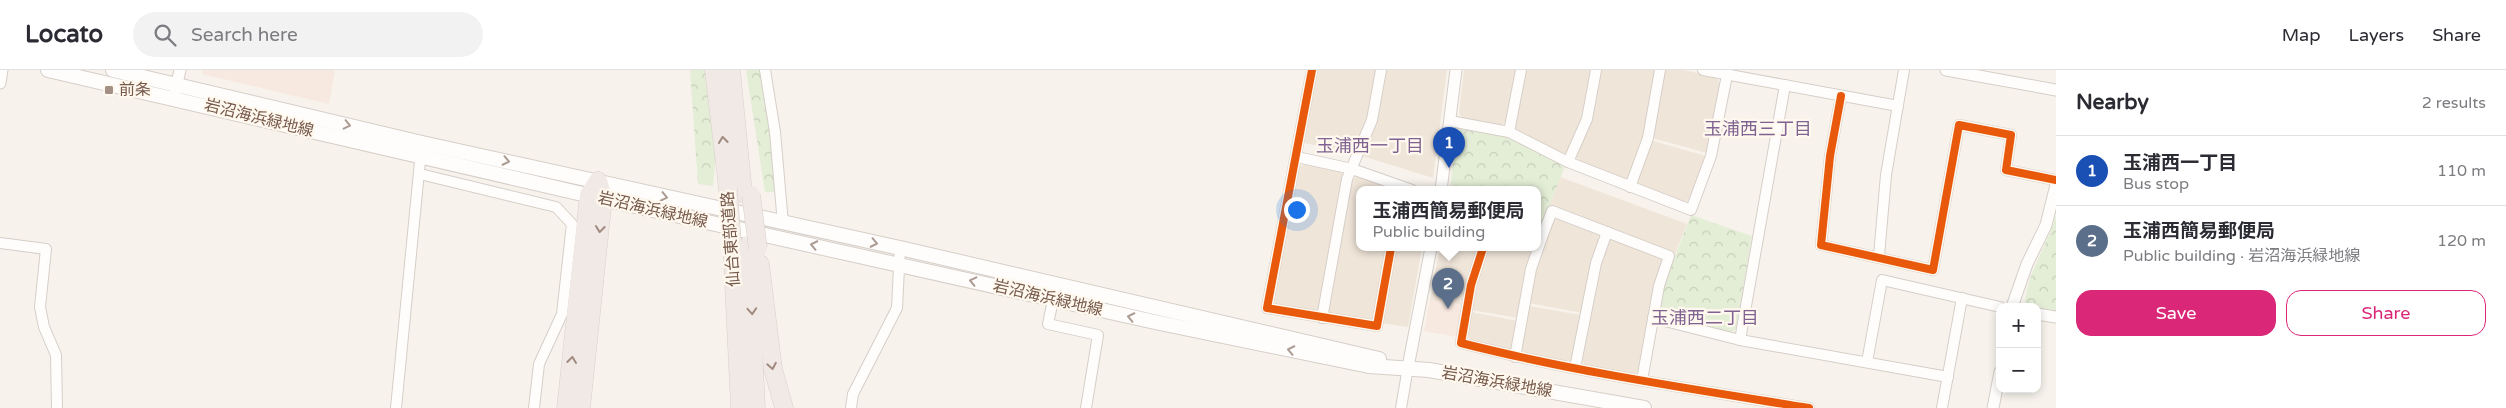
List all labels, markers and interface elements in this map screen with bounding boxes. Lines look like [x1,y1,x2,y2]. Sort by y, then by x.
search box [133,12,483,57]
text: Locato [25,20,103,49]
icon: search [151,21,179,49]
text: Search here [191,24,298,46]
text: Map [2282,24,2321,46]
text: Layers [2349,24,2404,46]
text: Share [2432,24,2481,46]
place label: 前条 [119,80,151,100]
marker: 前条 [103,84,115,96]
text: Nearby [2076,90,2149,115]
text: 2 results [2422,93,2486,113]
street label: 岩沼海浜緑地線 [202,95,316,141]
district label: 玉浦西三丁目 [1704,118,1812,140]
one-way arrow [343,119,352,130]
pin: 1 [1433,127,1465,168]
district label: 玉浦西一丁目 [1316,135,1424,157]
one-way arrow [718,136,729,144]
text: 玉浦西一丁目 [2123,152,2237,174]
one-way arrow [502,155,510,165]
text: 1 [2087,161,2097,181]
text: 110 m [2437,161,2486,181]
text: Bus stop [2123,174,2189,194]
popup [1356,186,1541,251]
street label: 岩沼海浜緑地線 [596,188,710,232]
street label: 仙台東部道路 [718,190,744,288]
one-way arrow [660,191,669,202]
your location [1284,197,1310,223]
text: 玉浦西簡易郵便局 [1372,200,1525,222]
text: 玉浦西簡易郵便局 [2123,220,2275,242]
text: Public building [1372,222,1485,242]
one-way arrow [595,225,606,233]
text: 2 [2087,231,2097,251]
text: 120 m [2437,231,2486,251]
one-way arrow [870,237,879,248]
one-way arrow [810,240,819,251]
text: Public building · 岩沼海浜緑地線 [2123,246,2360,266]
pin: 2 [1432,268,1464,309]
one-way arrow [968,276,977,287]
street label: 岩沼海浜緑地線 [991,276,1105,320]
button: Save [2076,290,2276,336]
button: Share [2286,290,2486,336]
map controls [1996,303,2041,393]
button: + [1996,303,2041,348]
one-way arrow [746,307,757,315]
district label: 玉浦西二丁目 [1651,307,1759,329]
one-way arrow [1127,312,1136,323]
one-way arrow [1286,345,1295,356]
button: − [1996,348,2041,393]
one-way arrow [566,355,577,363]
one-way arrow [767,362,777,370]
street label: 岩沼海浜緑地線 [1440,362,1554,402]

